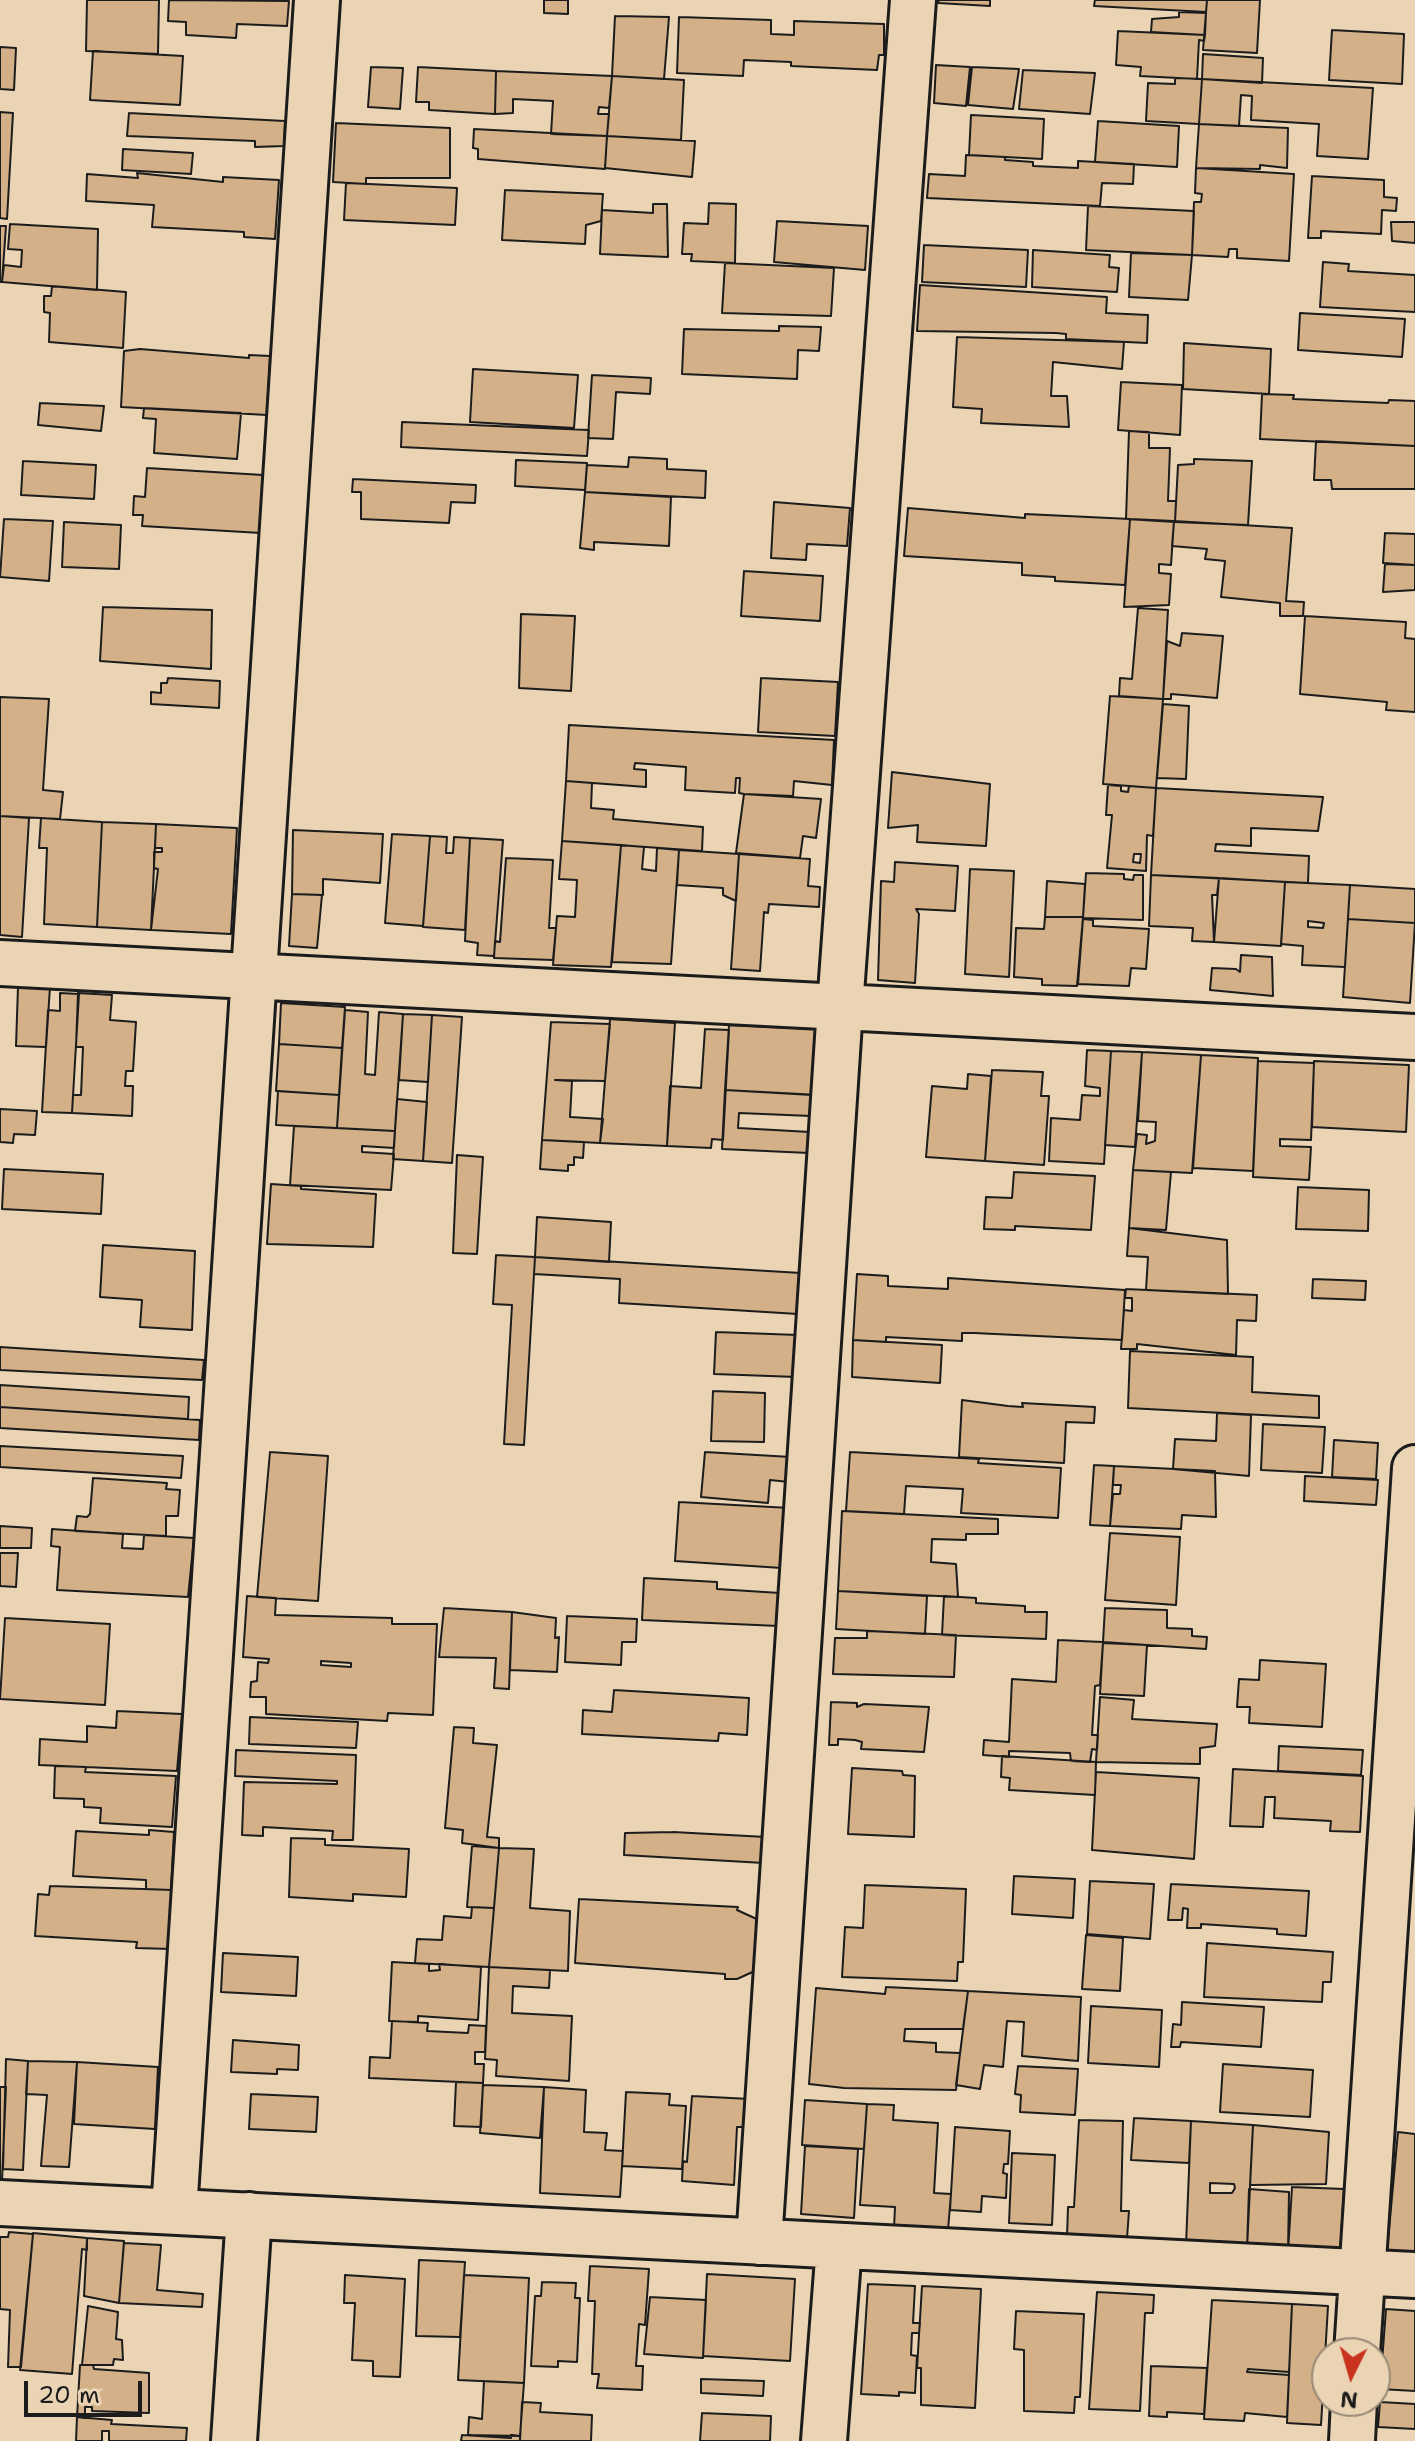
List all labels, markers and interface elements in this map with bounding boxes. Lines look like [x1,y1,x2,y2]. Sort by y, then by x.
north arrow [1311,2337,1391,2417]
scale bar [28,2365,146,2415]
text: 20 m [38,2379,100,2411]
text: N [1339,2384,1359,2415]

